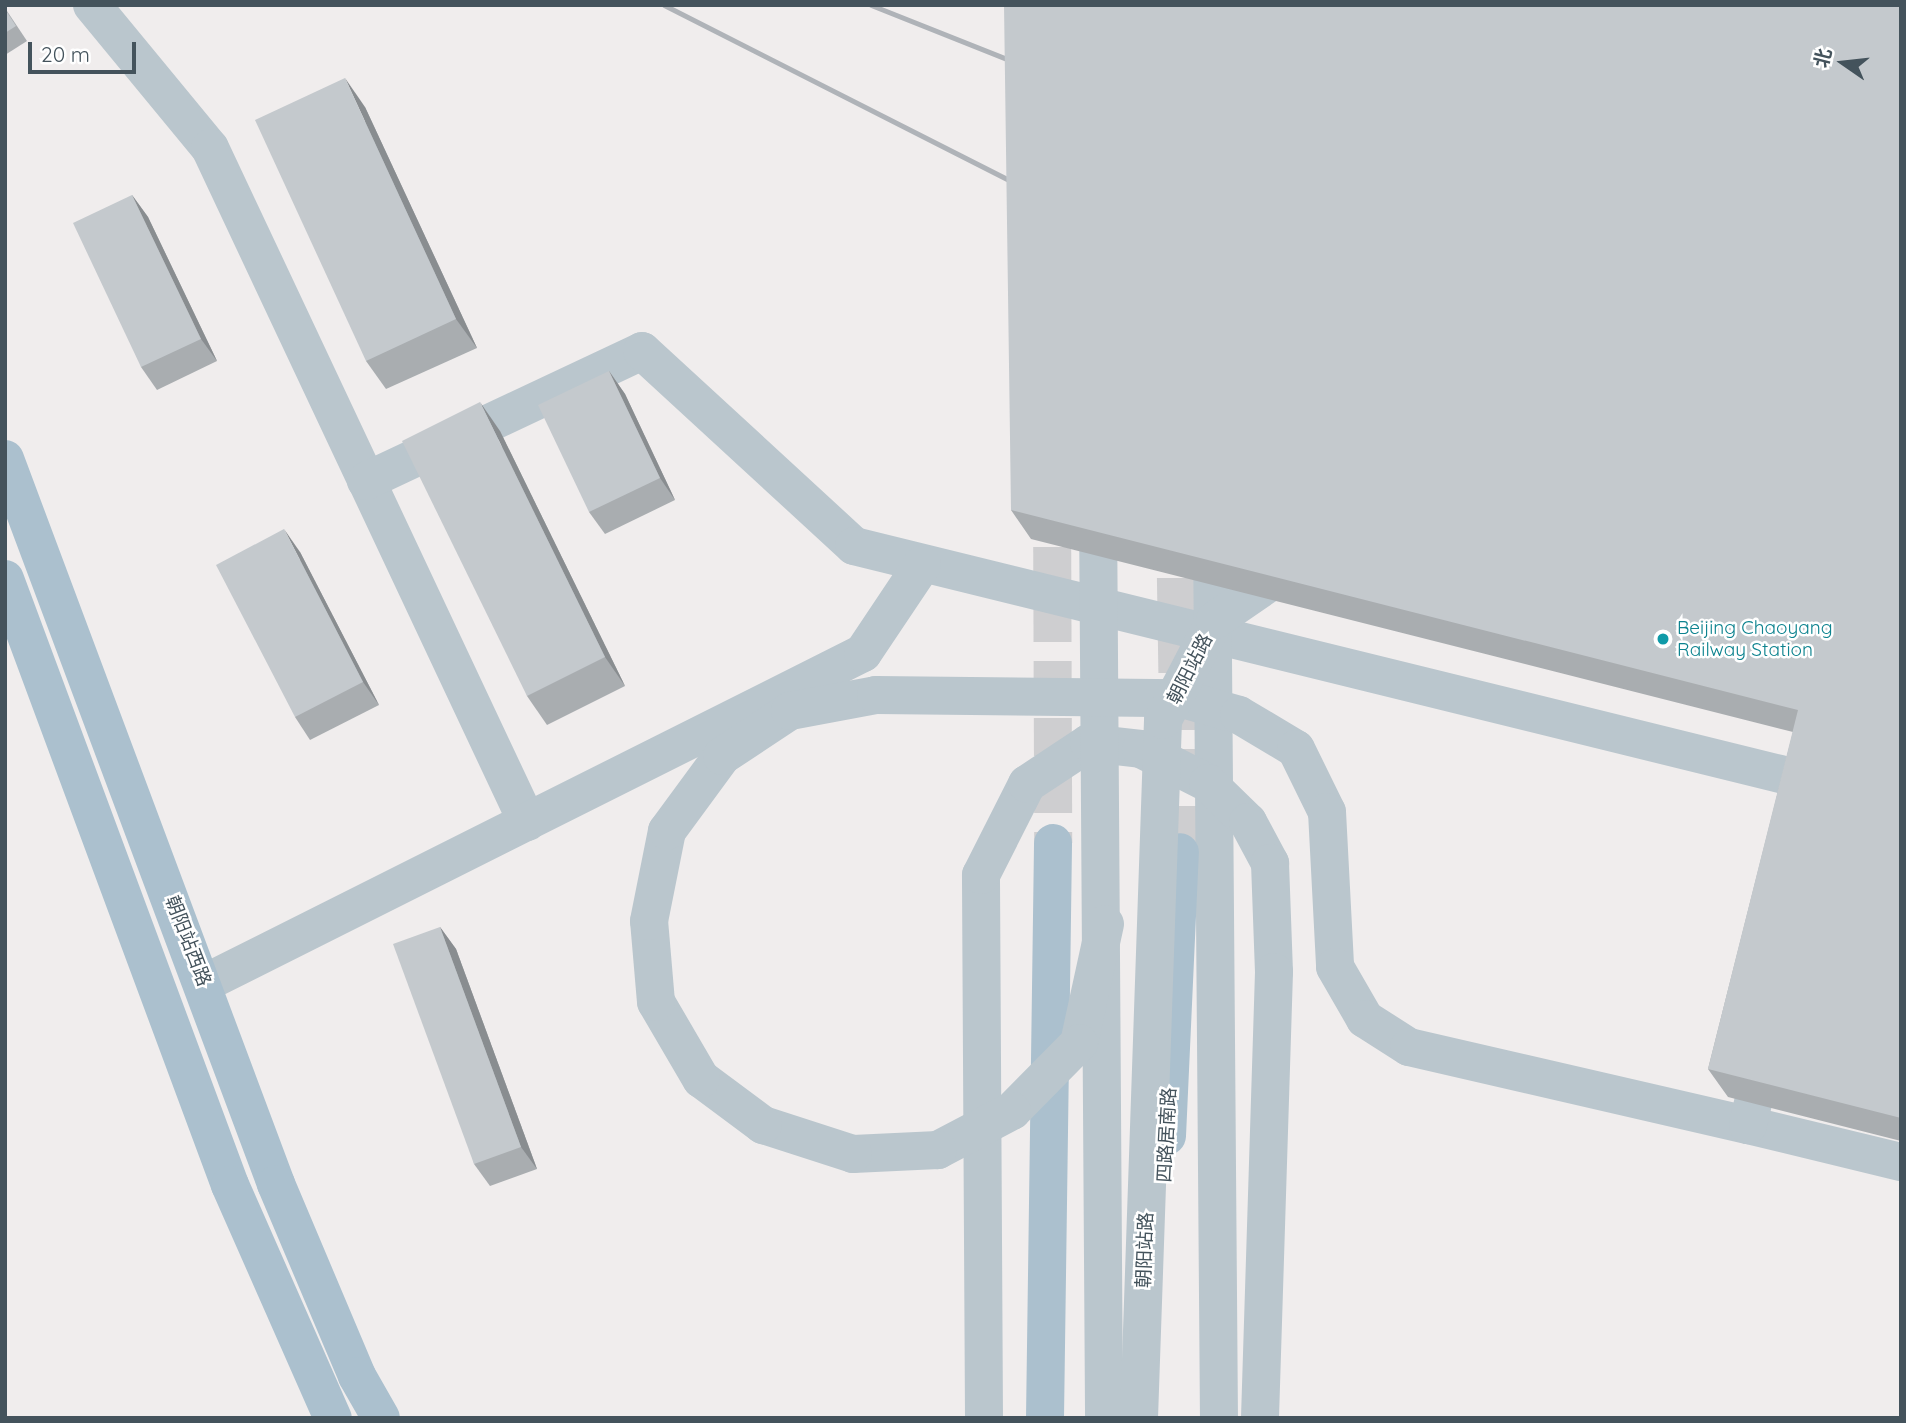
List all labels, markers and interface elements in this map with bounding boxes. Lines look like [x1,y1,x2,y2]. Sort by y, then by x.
scale bar [32,28,140,72]
north arrow [1808,28,1878,98]
text: 20 m [41,41,90,67]
text: 北 [1809,46,1837,70]
place label: Beijing Chaoyang Railway Station [1677,617,1833,661]
street label: 朝阳站路 [1163,630,1217,708]
marker: Beijing Chaoyang Railway Station [1655,631,1671,647]
street label: 朝阳站西路 [160,893,216,989]
street label: 四路居南路 [1153,1087,1181,1183]
street label: 朝阳站路 [1132,1212,1158,1288]

